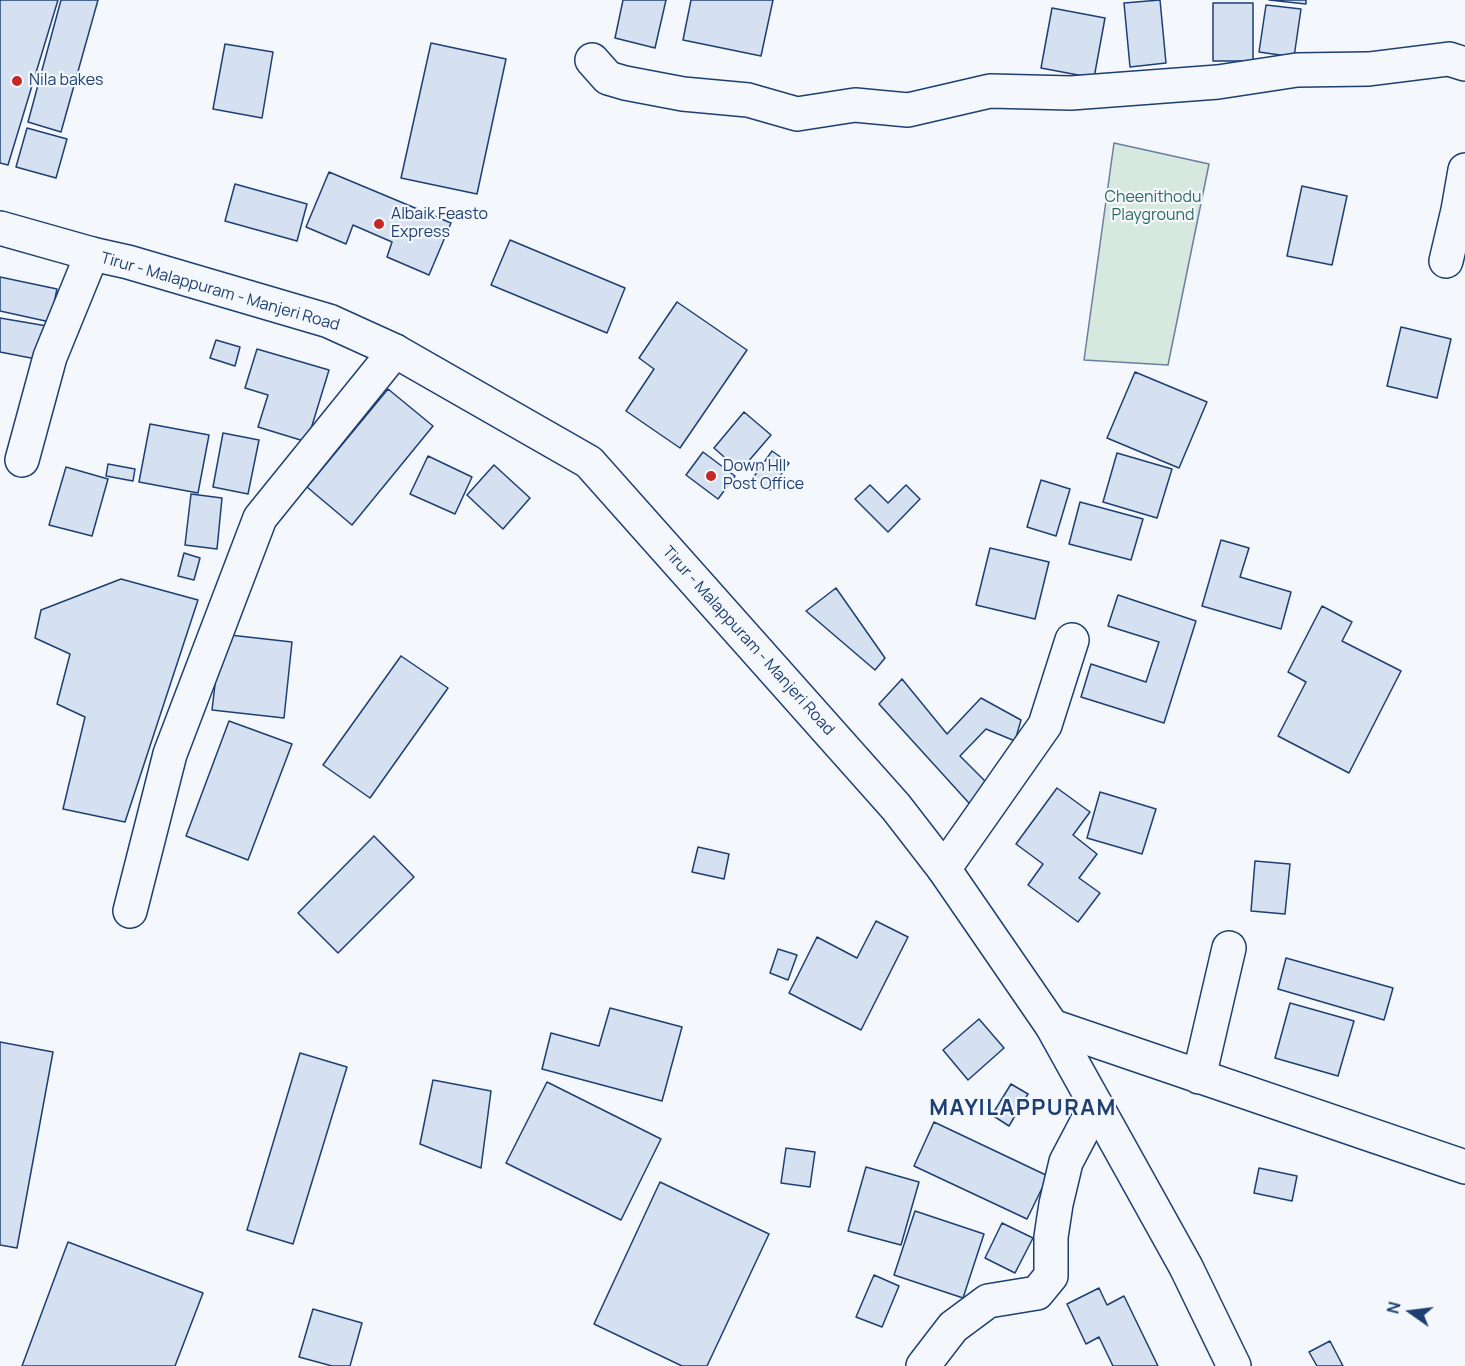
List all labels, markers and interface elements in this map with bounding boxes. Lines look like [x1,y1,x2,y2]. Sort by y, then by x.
place label: Nila bakes [29,71,103,91]
marker: Nila bakes [10,74,24,88]
park label: Cheenithodu Playground [1104,188,1202,226]
place label: Albaik Feasto Express [391,205,488,243]
marker: Albaik Feasto Express [372,217,386,231]
street label: Tirur - Malappuram - Manjeri Road [98,249,342,335]
place label: Down Hll Post Office [723,457,804,495]
marker: Down Hll Post Office [704,469,718,483]
street label: Tirur - Malappuram - Manjeri Road [658,543,838,739]
district label: MAYILAPPURAM [929,1096,1117,1122]
north arrow [1381,1282,1441,1342]
text: N [1381,1299,1406,1316]

